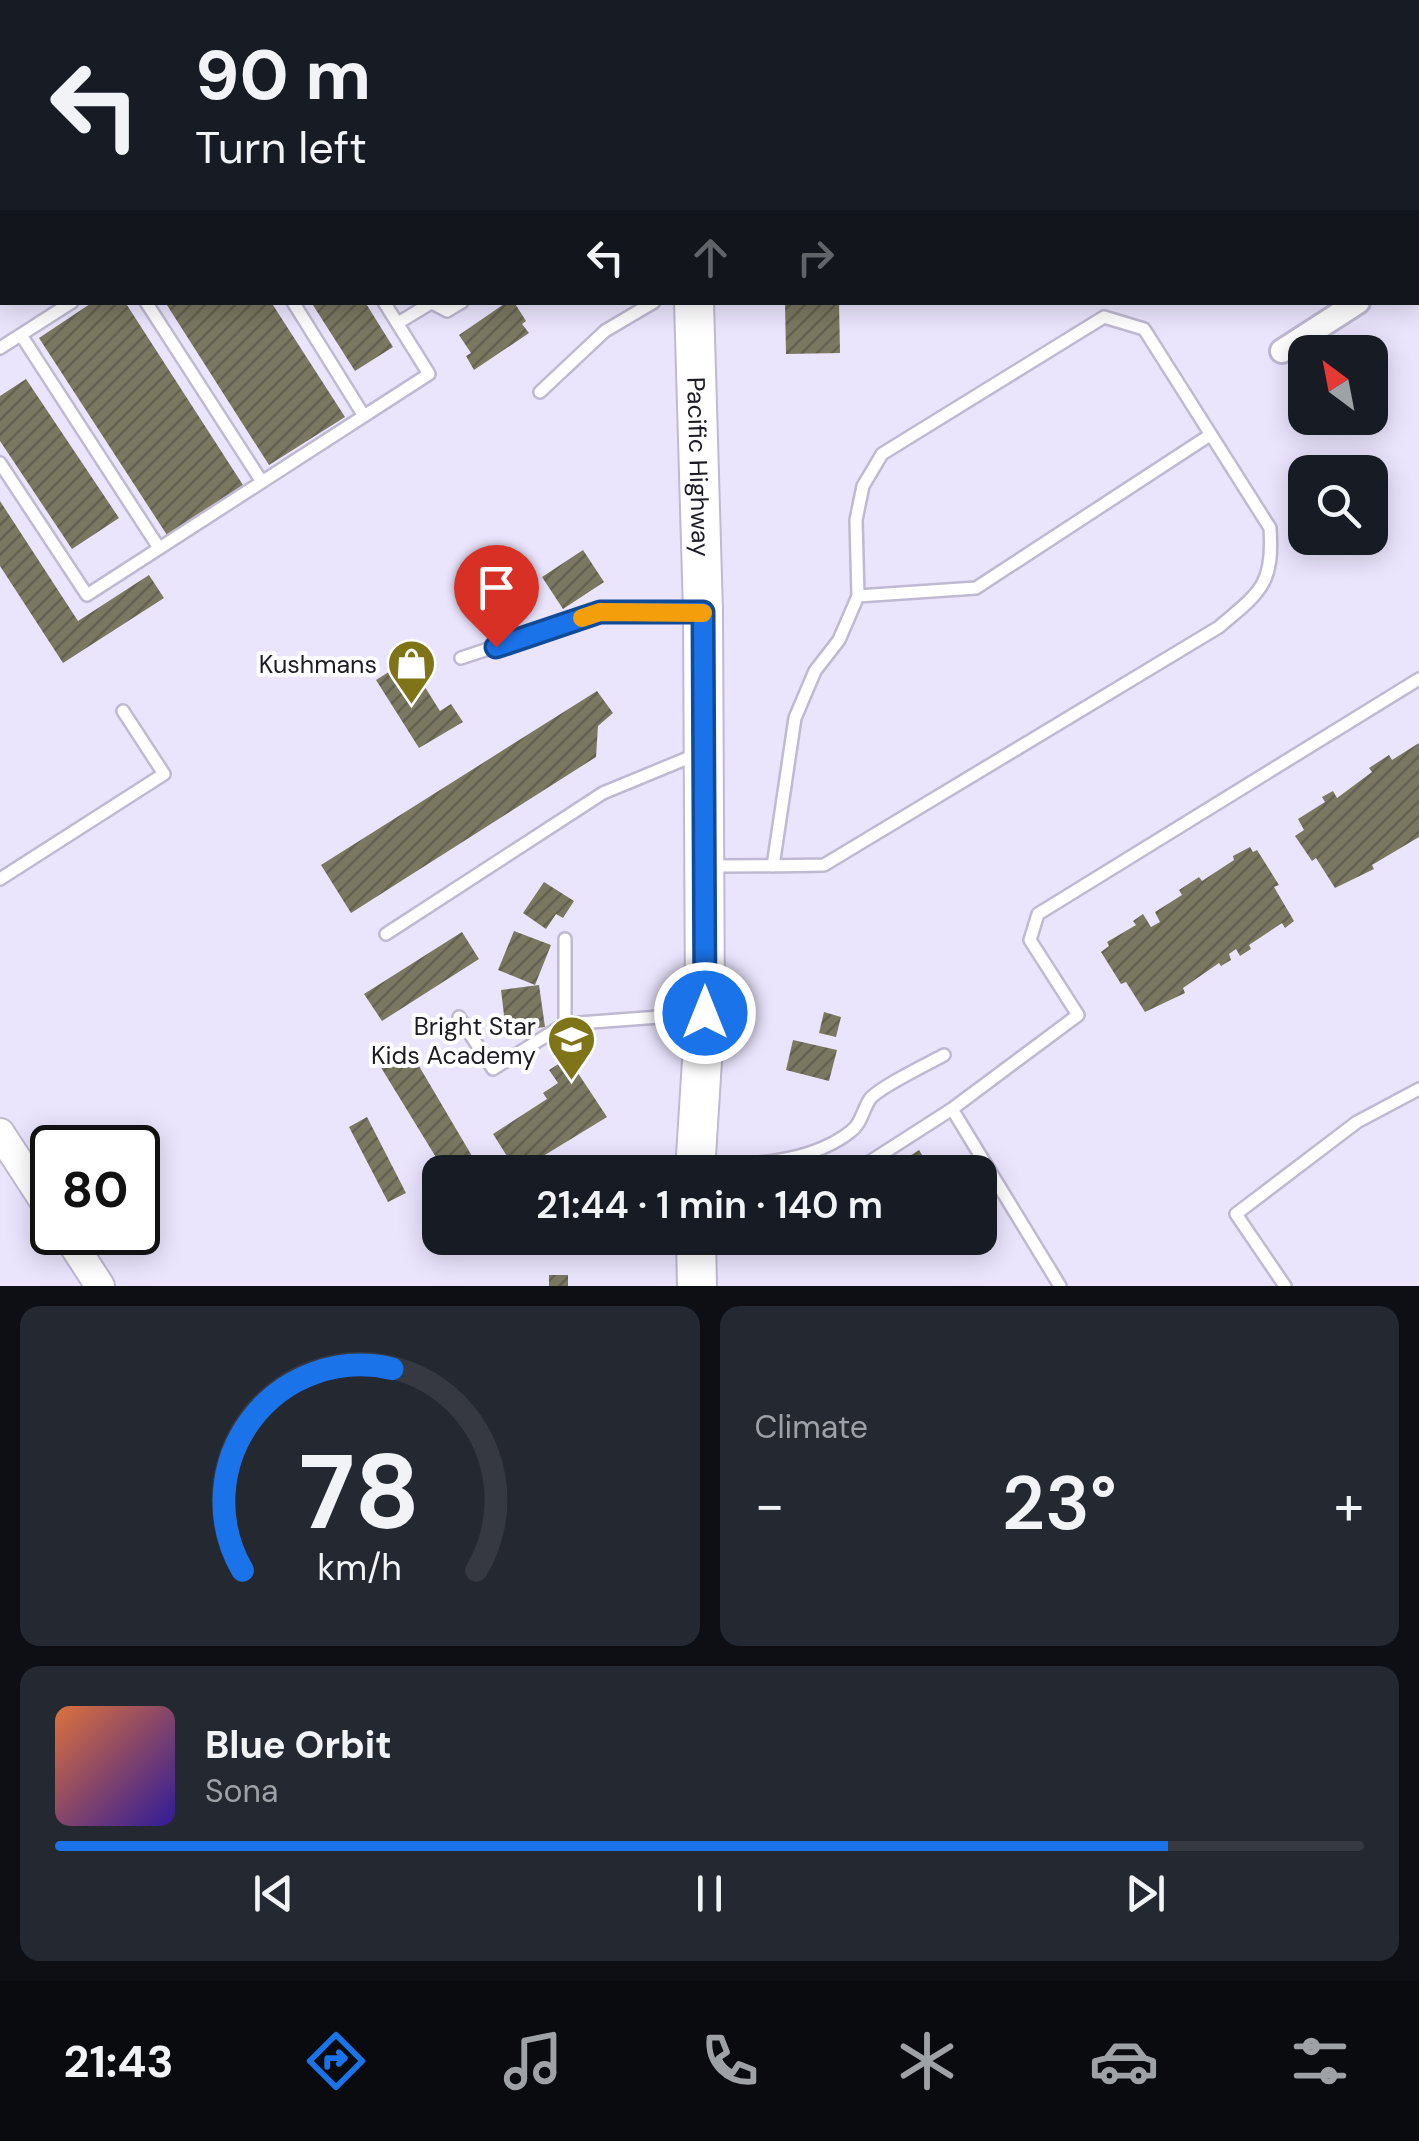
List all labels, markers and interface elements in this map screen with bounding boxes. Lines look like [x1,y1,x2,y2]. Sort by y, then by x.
text: 90 m [195,30,371,121]
icon: left [30,40,160,170]
text: Turn left [195,118,367,177]
icon: left [578,230,633,285]
icon: ahead [683,230,738,285]
icon: right [788,230,843,285]
north arrow [1288,335,1388,435]
map controls [1288,335,1388,555]
street label: Pacific Highway [679,376,717,558]
button: search [1288,455,1388,555]
pin [454,545,539,648]
icon: arrive [469,560,524,615]
shop icon: Kushmans [386,638,438,706]
place label: Kushmans [259,648,377,681]
position arrow [653,961,757,1065]
place label: Bright Star Kids Academy [371,1010,536,1072]
school or university icon: Bright Star Kids Academy [545,1014,597,1082]
speed limit sign: 80 [30,1125,160,1255]
text: 21:44 · 1 min · 140 m [536,1180,883,1230]
text: Climate [755,1406,868,1448]
text: 78 [299,1425,420,1560]
text: 23° [1002,1455,1117,1552]
text: − [755,1469,785,1541]
text: + [1334,1469,1364,1541]
text: km/h [318,1545,402,1591]
text: Blue Orbit [205,1720,392,1770]
text: Sona [205,1770,278,1812]
icon: previous [246,1866,301,1921]
icon: pause [682,1866,737,1921]
icon: next [1118,1866,1173,1921]
icon: directions [301,2026,371,2096]
icon: music [498,2026,568,2096]
icon: phone [695,2026,765,2096]
icon: climate [892,2026,962,2096]
icon: car [1089,2026,1159,2096]
icon: filters [1285,2026,1355,2096]
text: 21:43 [63,2032,174,2091]

